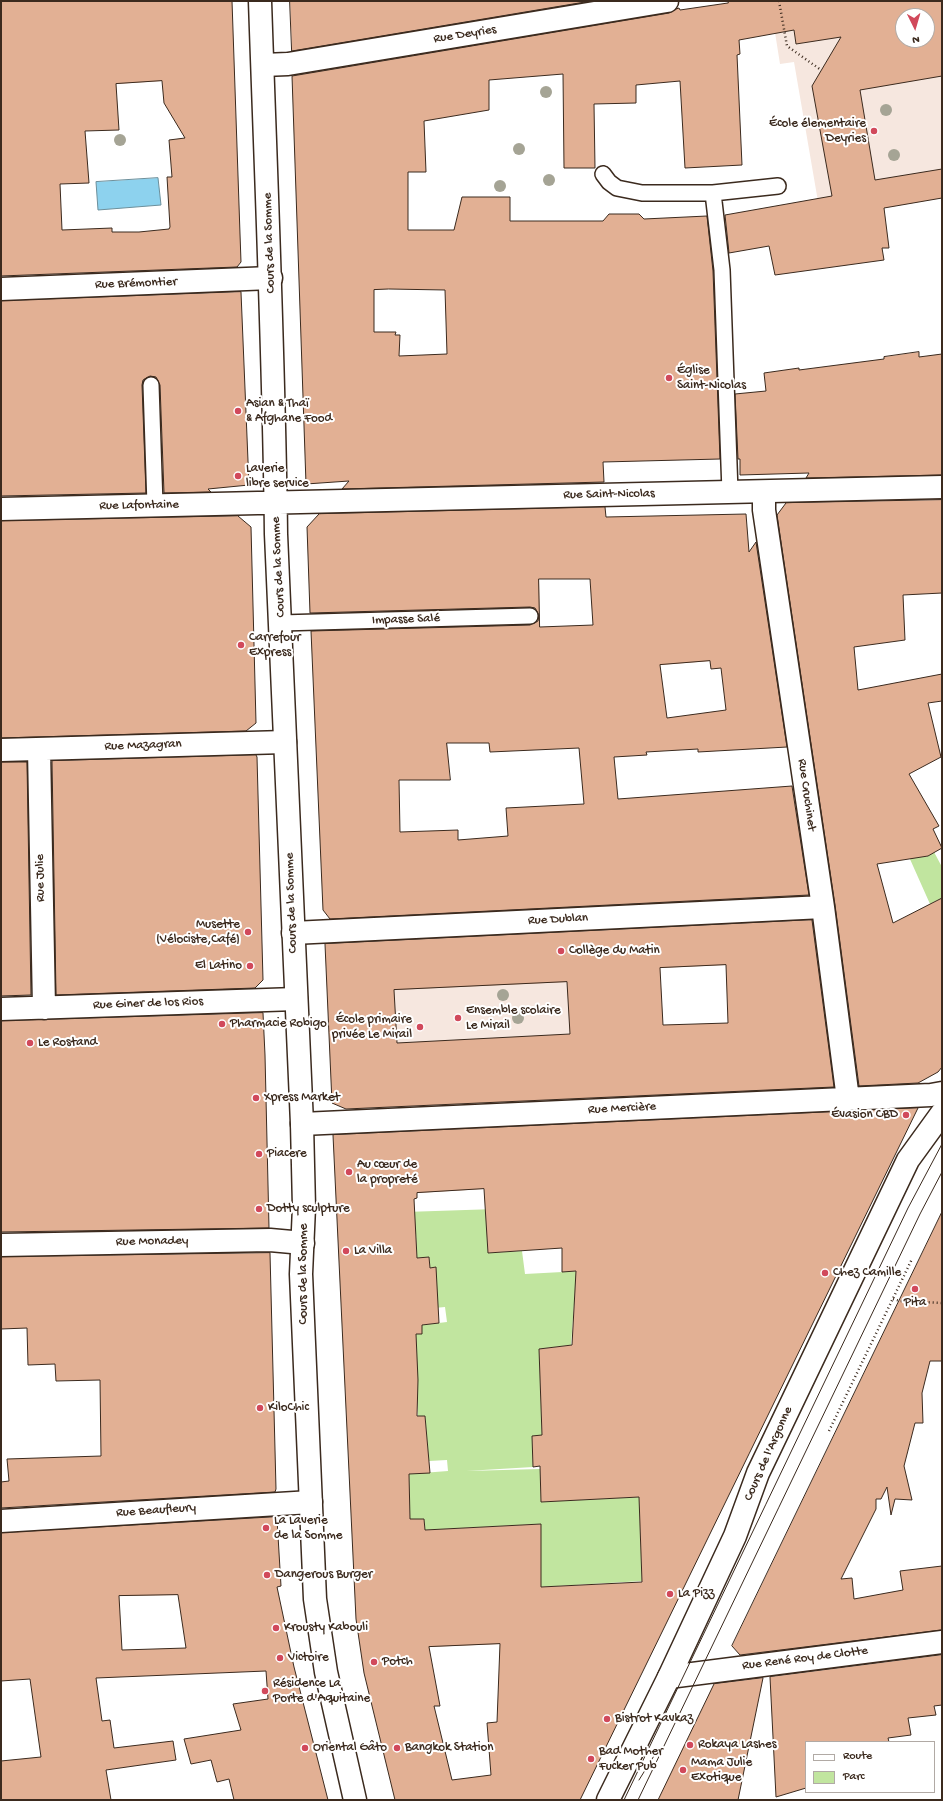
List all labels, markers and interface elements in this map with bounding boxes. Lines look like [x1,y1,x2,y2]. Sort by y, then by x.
north arrow [895,8,935,48]
street label: Rue Deyries [433,22,497,48]
text: N [912,33,920,45]
place label: École élementaire Deyries [769,116,866,147]
marker: École élementaire Deyries [869,126,879,136]
street label: Cours de la Somme [260,192,280,294]
street label: Rue Brémontier [95,275,177,293]
place label: Église Saint-Nicolas [677,363,746,394]
marker: Église Saint-Nicolas [664,373,674,383]
place label: Asian & Thaï & Afghane Food [246,396,332,427]
marker: Asian & Thaï & Afghane Food [233,406,243,416]
place label: Laverie libre service [246,461,309,492]
marker: Laverie libre service [233,471,243,481]
street label: Rue Saint-Nicolas [563,486,655,504]
street label: Rue Lafontaine [99,498,179,514]
street label: Cours de la Somme [269,516,289,618]
street label: Impasse Salé [372,611,440,629]
place label: Carrefour Express [249,630,301,661]
marker: Carrefour Express [236,640,246,650]
street label: Rue Mazagran [104,737,182,755]
street label: Rue Cruchinet [793,758,819,832]
street label: Cours de la Somme [282,852,302,954]
street label: Rue Julie [33,854,49,902]
street label: Rue Dublan [527,911,589,929]
place label: Musette (Vélociste,Café) [156,917,240,948]
marker: Musette (Vélociste,Café) [243,927,253,937]
place label: Collège du Matin [569,943,660,959]
marker: Collège du Matin [556,946,566,956]
place label: El Latino [195,958,242,974]
marker: El Latino [245,961,255,971]
street label: Rue Giner de los Rios [93,994,203,1014]
place label: Ensemble scolaire Le Mirail [466,1003,561,1034]
place label: École primaire privée Le Mirail [332,1012,412,1043]
marker: Ensemble scolaire Le Mirail [453,1013,463,1023]
place label: Pharmacie Robigo [230,1016,327,1032]
marker: Pharmacie Robigo [217,1019,227,1029]
marker: École primaire privée Le Mirail [415,1022,425,1032]
place label: Le Rostand [38,1035,97,1051]
marker: Le Rostand [25,1038,35,1048]
place label: Xpress Market [264,1090,340,1106]
marker: Xpress Market [251,1093,261,1103]
street label: Rue Mercière [587,1099,657,1119]
place label: Évasion CBD [831,1107,898,1123]
marker: Évasion CBD [901,1110,911,1120]
place label: Piacere [267,1146,307,1162]
marker: Piacere [254,1149,264,1159]
place label: Au cœur de la propreté [357,1157,418,1188]
marker: Au cœur de la propreté [344,1167,354,1177]
place label: Dotty sculpture [267,1201,350,1217]
marker: Dotty sculpture [254,1204,264,1214]
street label: Cours de la Somme [296,1224,312,1324]
street label: Rue Monadey [116,1234,188,1250]
place label: La Villa [354,1243,392,1259]
marker: La Villa [341,1246,351,1256]
place label: Chez Camille [833,1265,901,1281]
marker: Chez Camille [820,1268,830,1278]
marker: Pita [910,1284,920,1294]
place label: Pita [904,1295,926,1311]
place label: KiloChic [268,1400,309,1416]
marker: KiloChic [255,1403,265,1413]
street label: Cours de l'Argonne [741,1405,797,1503]
street label: Rue Beaufleury [116,1500,196,1522]
place label: La Laverie de la Somme [274,1513,343,1544]
marker: La Laverie de la Somme [261,1523,271,1533]
place label: Dangerous Burger [275,1567,372,1583]
marker: Dangerous Burger [262,1570,272,1580]
place label: La Pizz [678,1586,715,1602]
marker: La Pizz [665,1589,675,1599]
place label: Krousty Kabouli [284,1620,368,1636]
marker: Krousty Kabouli [271,1623,281,1633]
street label: Rue René Roy de Clotte [741,1644,869,1674]
place label: Victoire [288,1650,329,1666]
marker: Victoire [275,1653,285,1663]
place label: Potch [382,1654,413,1670]
marker: Potch [369,1657,379,1667]
place label: Résidence La Porte d'Aquitaine [273,1676,370,1707]
marker: Résidence La Porte d'Aquitaine [260,1686,270,1696]
place label: Bistrot Kavkaz [615,1711,693,1727]
marker: Bistrot Kavkaz [602,1714,612,1724]
place label: Rokaya Lashes [698,1737,777,1753]
place label: Oriental Gâto [313,1740,387,1756]
place label: Bangkok Station [405,1740,493,1756]
marker: Rokaya Lashes [685,1740,695,1750]
legend [805,1741,935,1793]
marker: Oriental Gâto [300,1743,310,1753]
marker: Bangkok Station [392,1743,402,1753]
place label: Bad Mother Fucker Pub [599,1744,663,1775]
text: Route [843,1750,872,1764]
marker: Bad Mother Fucker Pub [586,1754,596,1764]
place label: Mama Julie Exotique [691,1755,752,1786]
marker: Mama Julie Exotique [678,1765,688,1775]
text: Parc [843,1770,865,1784]

